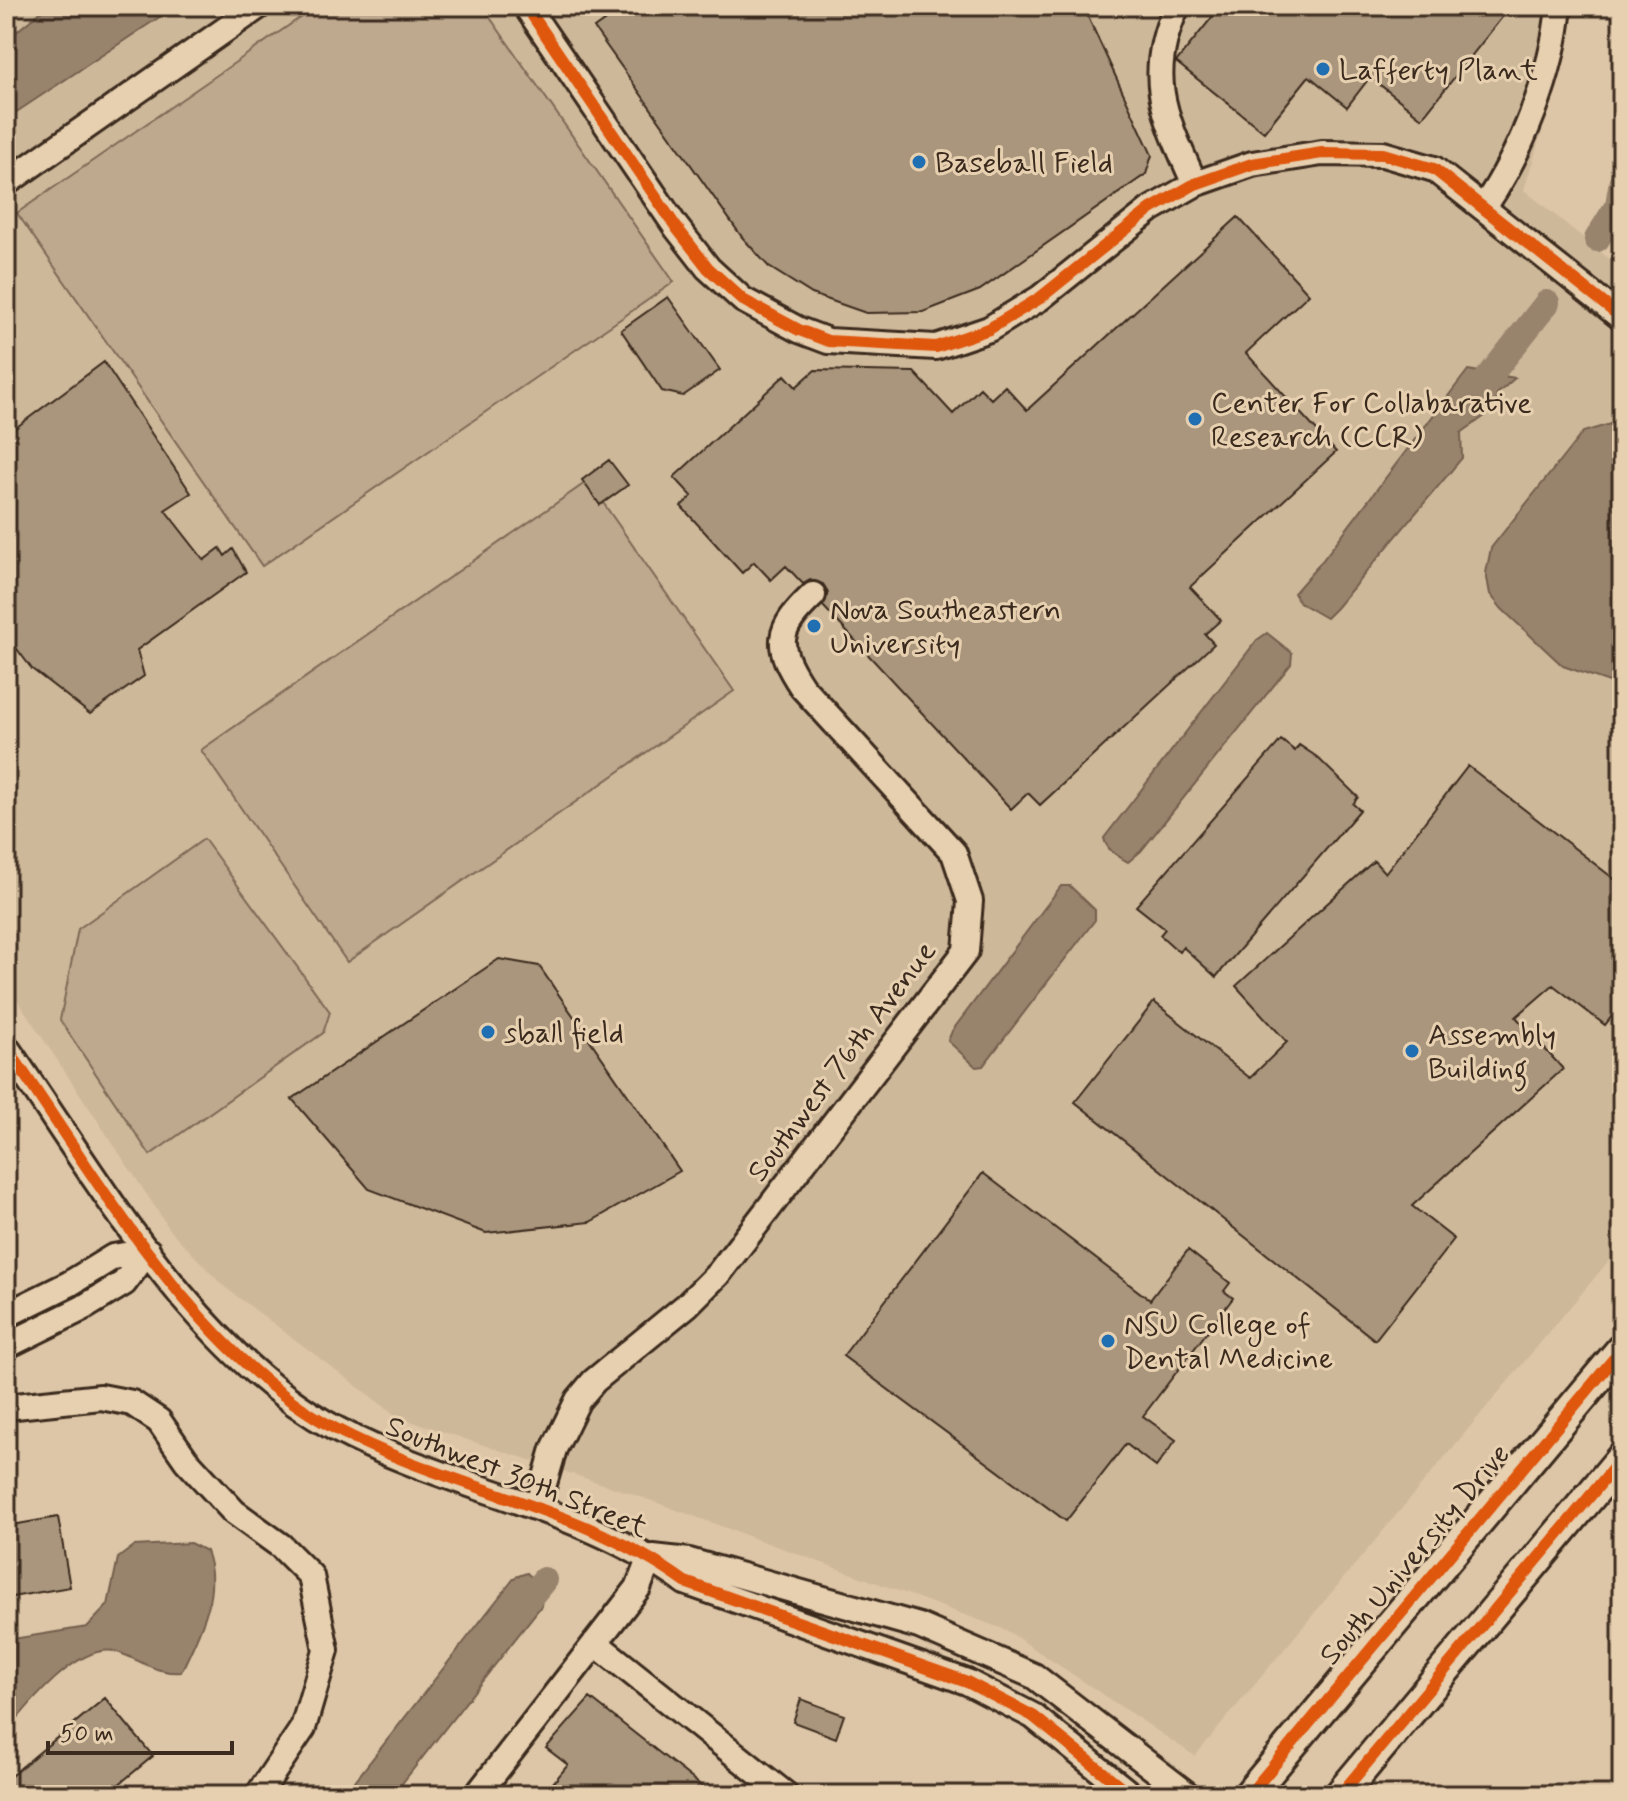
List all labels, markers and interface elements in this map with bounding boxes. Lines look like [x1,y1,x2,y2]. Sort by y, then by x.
place label: Lafferty Plant [1339,51,1538,90]
marker: Lafferty Plant [1314,60,1332,78]
place label: Baseball Field [935,144,1113,183]
marker: Baseball Field [910,153,928,171]
place label: Center For Collabarative Research (CCR) [1211,384,1532,457]
marker: Center For Collabarative Research (CCR) [1186,410,1204,428]
place label: Nova Southeastern University [830,591,1061,664]
marker: Nova Southeastern University [805,617,823,635]
street label: Southwest 76th Avenue [739,934,946,1190]
place label: sball field [504,1014,624,1053]
place label: Assembly Building [1428,1016,1556,1092]
marker: sball field [479,1023,497,1041]
marker: Assembly Building [1403,1042,1421,1060]
place label: NSU College of Dental Medicine [1124,1306,1333,1379]
marker: NSU College of Dental Medicine [1099,1332,1117,1350]
street label: Southwest 30th Street [380,1407,654,1548]
street label: South University Drive [1311,1436,1519,1674]
scale bar [48,1705,232,1755]
text: 50 m [60,1719,114,1750]

